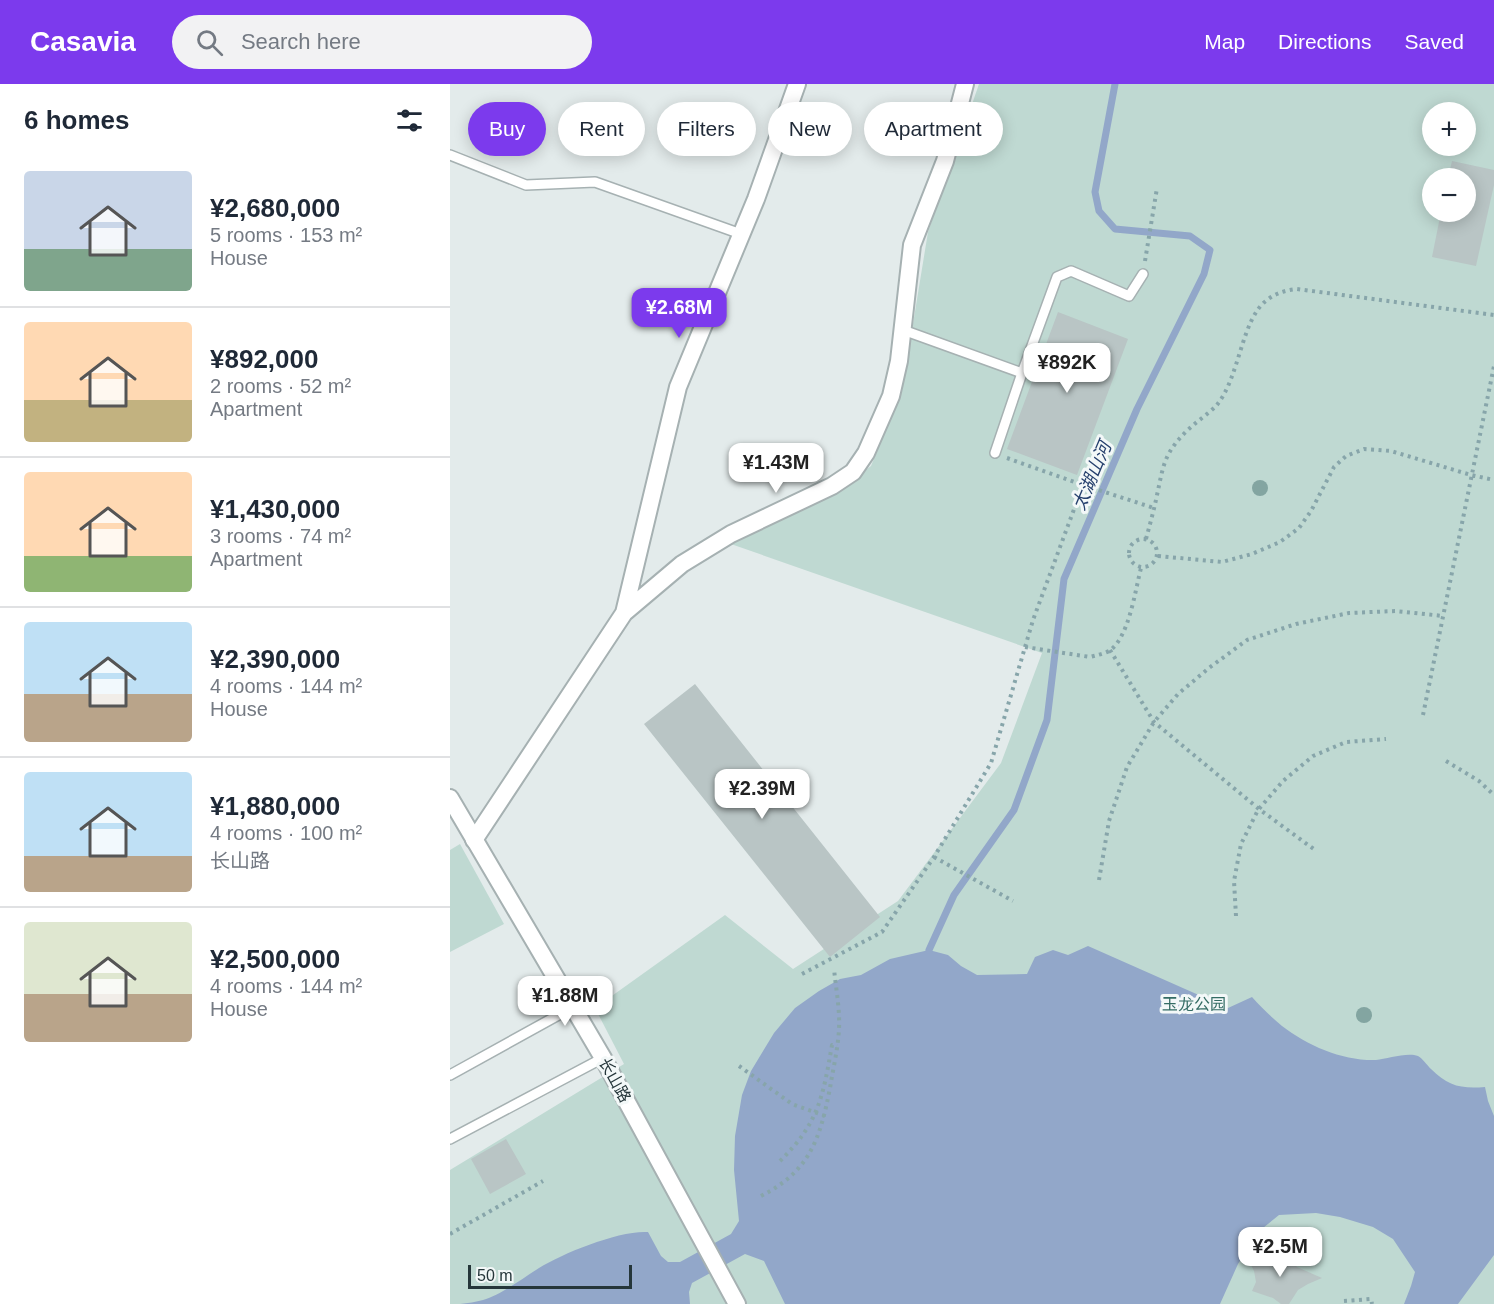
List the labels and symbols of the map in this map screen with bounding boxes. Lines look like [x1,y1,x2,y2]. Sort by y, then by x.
pin: ¥2.68M [630,288,728,339]
pin: ¥892K [1025,343,1109,394]
water label: 太湖山河 [1069,436,1116,513]
pin: ¥1.43M [727,443,825,494]
pin: ¥2.39M [713,769,811,820]
pin: ¥1.88M [516,976,614,1027]
park label: 玉龙公园 [1162,996,1226,1013]
street label: 长山路 [596,1055,634,1105]
pin: ¥2.5M [1238,1227,1322,1278]
scale bar [468,1262,632,1290]

